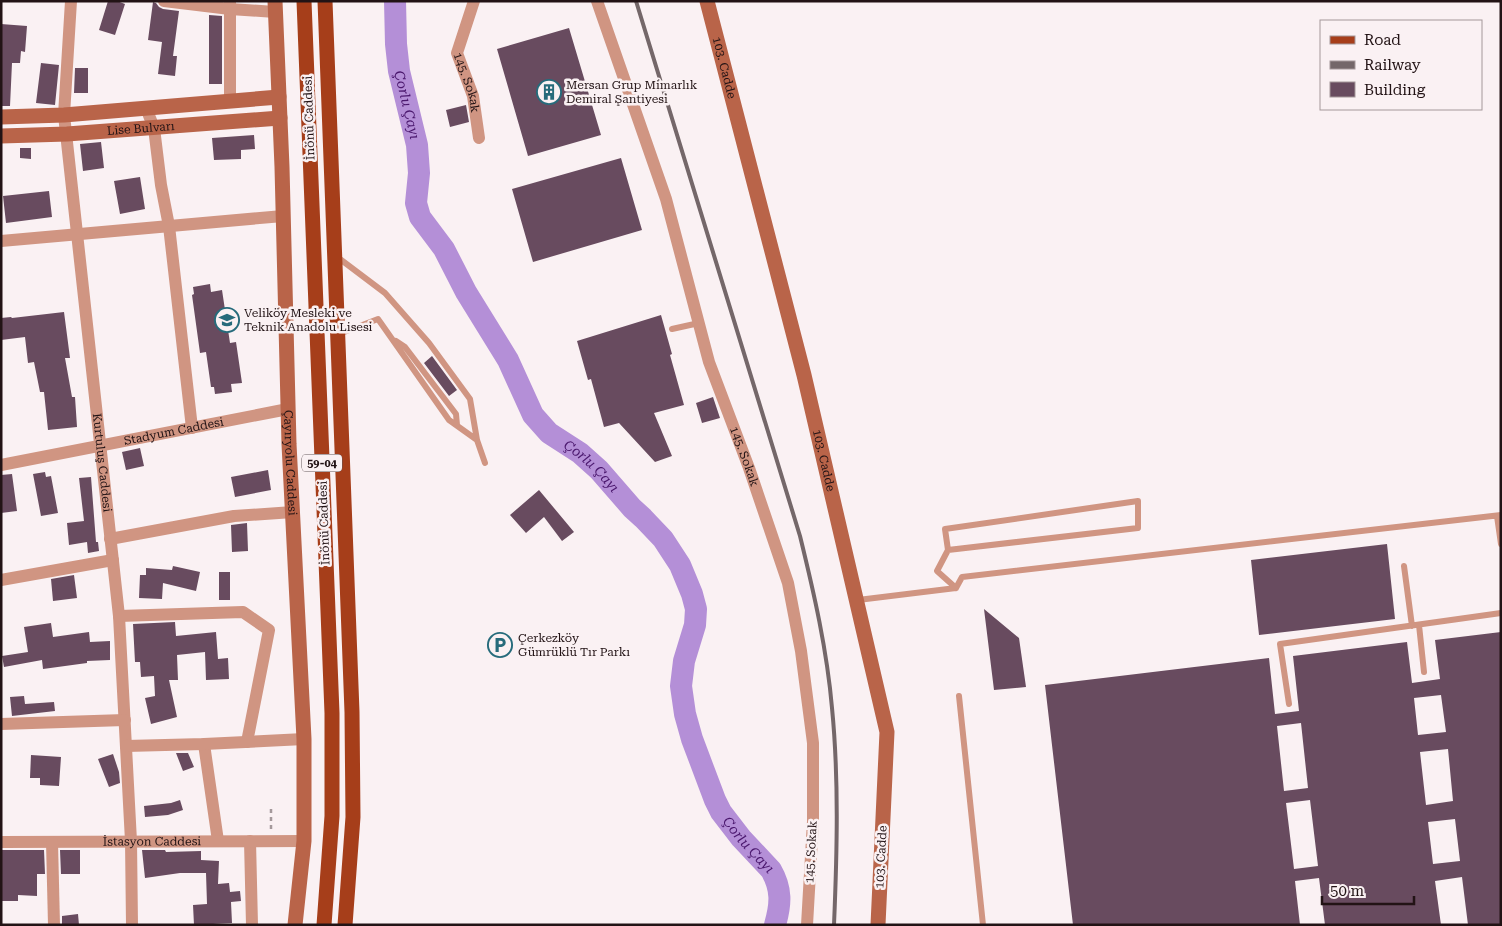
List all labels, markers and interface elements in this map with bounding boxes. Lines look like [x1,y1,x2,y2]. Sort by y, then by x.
legend [1320,20,1482,110]
text: Road [1364,31,1401,49]
street label: 103. Cadde [710,35,739,101]
street label: 145. Sokak [450,51,482,114]
text: Railway [1364,56,1421,74]
water label: Çorlu Çayı [391,69,423,141]
street label: İnönü Caddesi [301,75,317,160]
place label: Mersan Grup Mimarlık Demiral Şantiyesi [566,78,698,106]
building icon: Mersan Grup Mimarlık Demiral Şantiyesi [536,79,562,105]
text: Building [1364,81,1426,99]
street label: Lise Bulvarı [106,119,175,138]
place label: Veliköy Mesleki ve Teknik Anadolu Lisesi [244,306,373,334]
school or university icon: Veliköy Mesleki ve Teknik Anadolu Lisesi [214,307,240,333]
street label: Çayıryolu Caddesi [281,410,300,516]
street label: Kurtuluş Caddesi [90,412,115,513]
street label: Stadyum Caddesi [123,415,225,448]
street label: 145. Sokak [727,424,762,488]
street label: 103. Cadde [810,428,838,493]
water label: Çorlu Çayı [561,437,623,495]
road number: 59-04 [302,454,342,472]
street label: İnönü Caddesi [316,480,332,565]
place label: Çerkezköy Gümrüklü Tır Parkı [518,631,630,659]
parking icon: Çerkezköy Gümrüklü Tır Parkı [487,632,513,658]
water label: Çorlu Çayı [720,813,778,876]
street label: 145. Sokak [802,820,820,884]
street label: 103. Cadde [872,825,890,889]
street label: İstasyon Caddesi [103,834,201,849]
scale bar [1322,874,1414,906]
text: 50 m [1330,882,1365,900]

